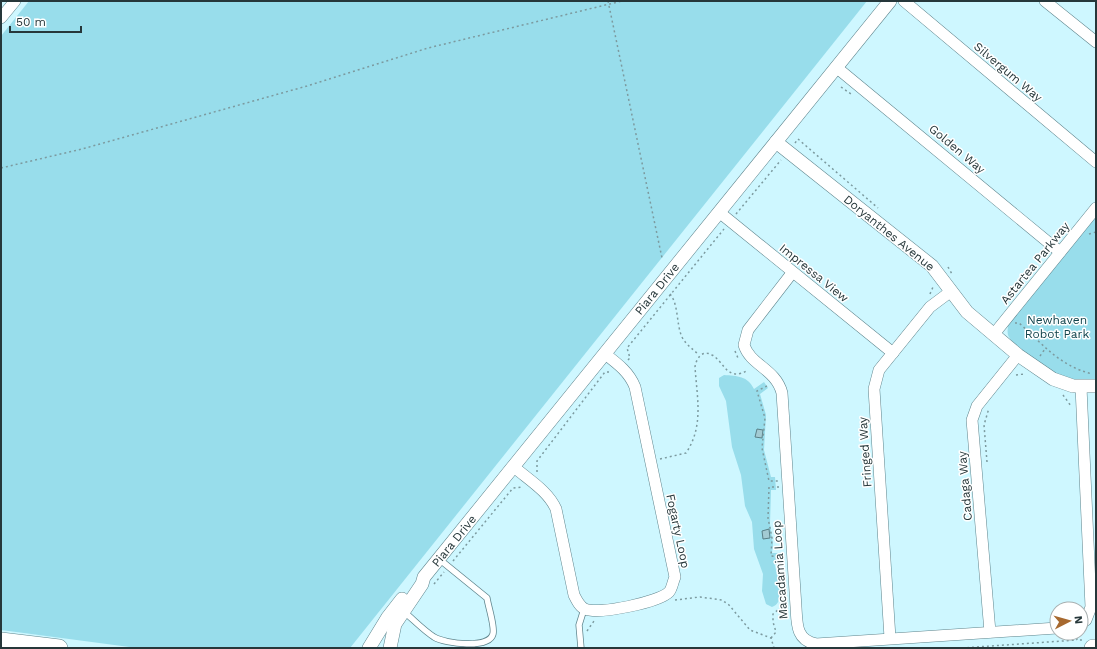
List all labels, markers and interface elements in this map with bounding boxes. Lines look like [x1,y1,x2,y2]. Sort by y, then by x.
scale bar [10,8,81,34]
text: 50 m [16,15,46,29]
street label: Silvergum Way [971,39,1046,105]
street label: Golden Way [926,121,989,177]
street label: Doryanthes Avenue [841,192,937,274]
street label: Astartea Parkway [998,219,1073,307]
street label: Impressa View [777,241,851,305]
street label: Piara Drive [632,260,682,318]
park label: Newhaven Robot Park [1025,313,1089,341]
street label: Fringed Way [855,415,874,488]
street label: Cadaga Way [955,450,975,521]
street label: Fogarty Loop [663,493,693,569]
street label: Piara Drive [429,512,479,570]
street label: Macadamia Loop [770,520,790,620]
north arrow [1049,601,1089,641]
text: N [1072,615,1085,625]

